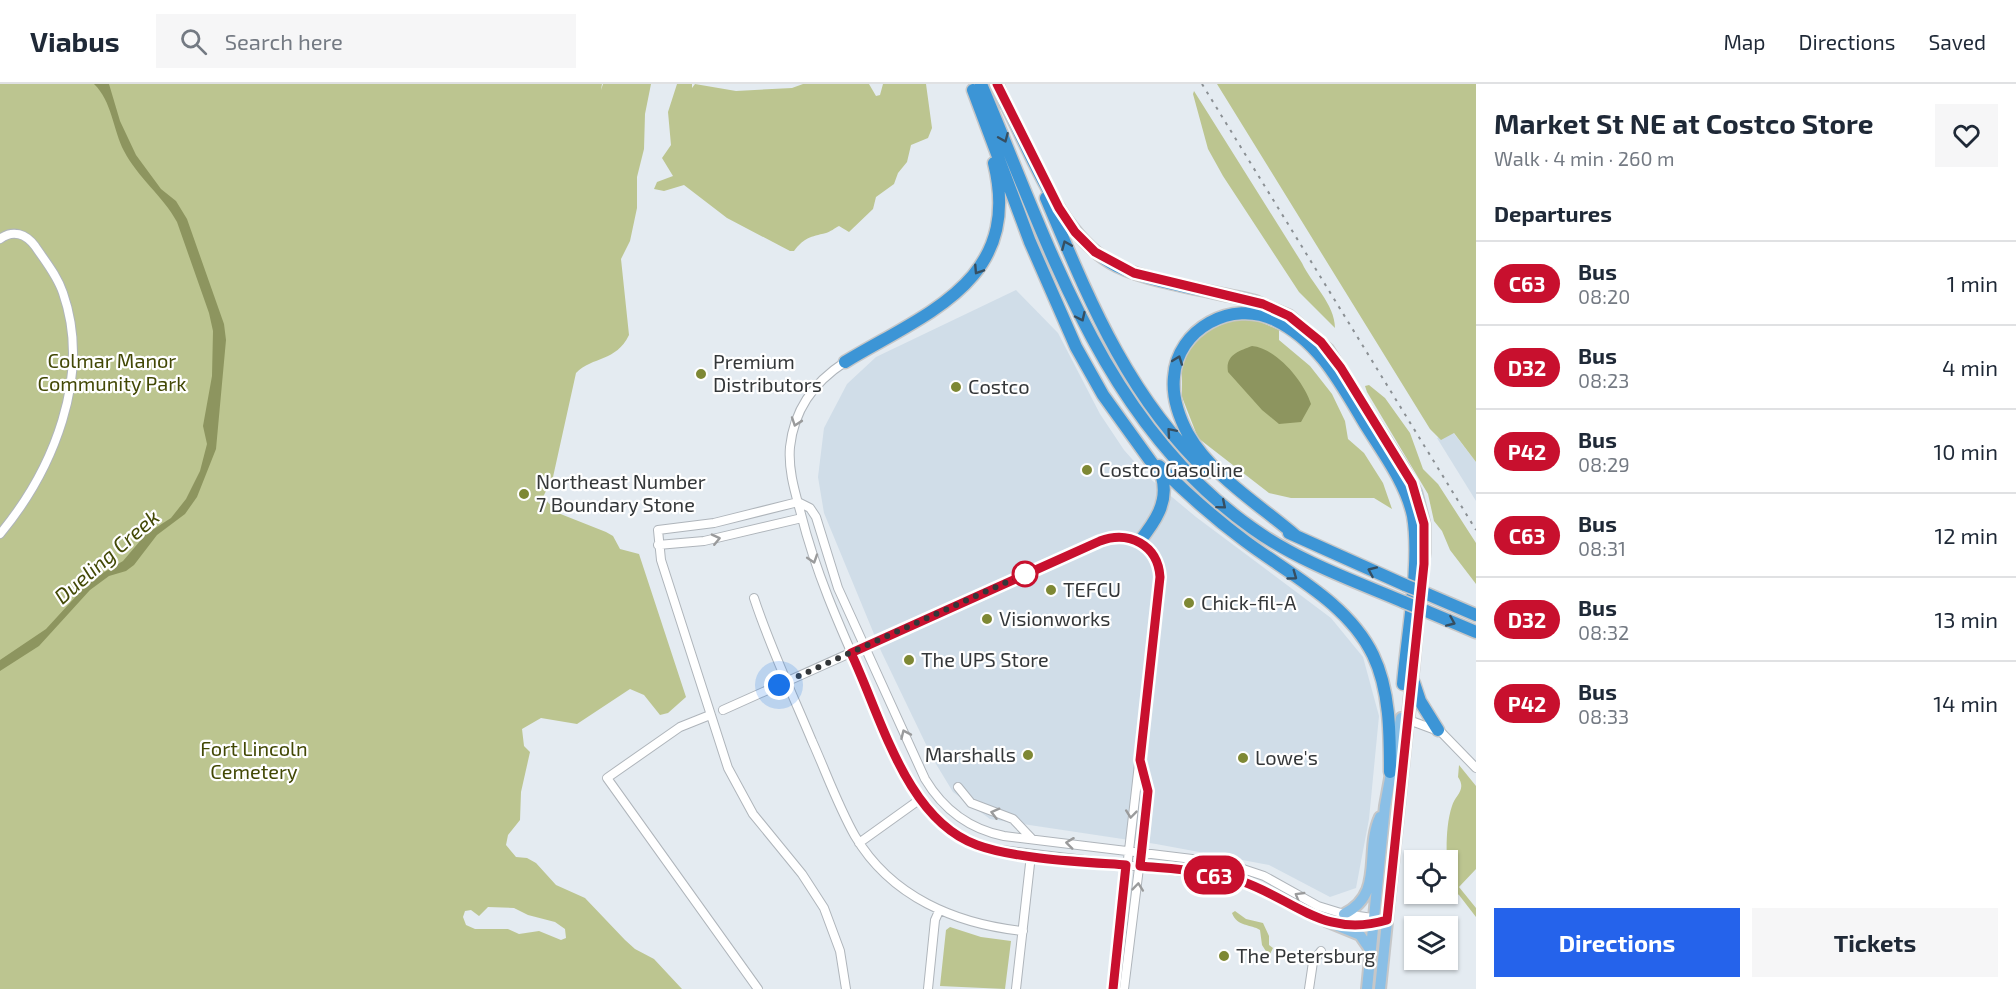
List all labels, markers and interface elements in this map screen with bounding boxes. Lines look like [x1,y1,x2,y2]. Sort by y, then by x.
search box [156,14,576,68]
text: Viabus [30,24,120,58]
icon: search [177,25,210,58]
text: Search here [225,28,343,54]
text: Map [1723,29,1766,54]
text: Directions [1799,29,1895,54]
text: Saved [1928,29,1986,54]
button: heart [1935,104,1998,167]
text: Market St NE at Costco Store [1494,106,1874,140]
one-way arrow [997,131,1009,142]
text: Walk · 4 min · 260 m [1494,146,1674,170]
text: Departures [1494,200,1612,226]
one-way arrow [1061,241,1073,252]
text: Bus [1578,258,1617,284]
one-way arrow [974,264,985,275]
text: 1 min [1947,270,1998,296]
text: C63 [1509,271,1545,296]
text: 08:20 [1578,284,1630,308]
one-way arrow [1073,311,1085,322]
text: Bus [1578,342,1617,368]
park label: Colmar Manor Community Park [38,348,186,395]
place label: Premium Distributors [713,349,822,396]
text: 4 min [1942,354,1998,380]
one-way arrow [1171,355,1184,366]
text: D32 [1508,355,1546,380]
marker: Premium Distributors [694,367,708,381]
text: 08:23 [1578,368,1629,392]
place label: Costco [968,374,1030,398]
marker: Costco [949,380,963,394]
one-way arrow [790,416,803,427]
text: Bus [1578,426,1617,452]
one-way arrow [1167,429,1178,439]
text: 10 min [1934,438,1998,464]
text: P42 [1508,439,1546,464]
text: 08:29 [1578,452,1630,476]
place label: Costco Gasoline [1099,457,1243,481]
marker: Costco Gasoline [1080,463,1094,477]
place label: Northeast Number 7 Boundary Stone [536,469,706,516]
marker: Northeast Number 7 Boundary Stone [517,487,531,501]
one-way arrow [1215,497,1226,508]
water label: Dueling Creek [48,503,164,608]
text: Bus [1578,510,1617,536]
text: 12 min [1934,522,1998,548]
text: C63 [1509,523,1545,548]
one-way arrow [711,533,721,546]
text: 08:31 [1578,536,1626,560]
one-way arrow [805,553,818,564]
unlabelled marker [1012,561,1038,587]
one-way arrow [1368,566,1379,578]
one-way arrow [1286,568,1297,579]
place label: TEFCU [1063,577,1121,601]
marker: TEFCU [1044,583,1058,597]
place label: Chick-fil-A [1201,590,1297,614]
text: Bus [1578,594,1617,620]
marker: Chick-fil-A [1182,596,1196,610]
place label: Visionworks [999,606,1110,630]
text: 13 min [1935,606,1998,632]
text: D32 [1508,607,1546,632]
marker: Visionworks [980,612,994,626]
one-way arrow [1445,615,1456,627]
text: 08:32 [1578,620,1629,644]
place label: The UPS Store [921,647,1049,671]
marker: The UPS Store [902,653,916,667]
your location [764,670,794,700]
text: Bus [1578,678,1617,704]
text: 14 min [1933,690,1998,716]
text: P42 [1508,691,1546,716]
text: 08:33 [1578,704,1629,728]
one-way arrow [900,730,912,741]
park label: Fort Lincoln Cemetery [200,736,308,783]
place label: Marshalls [925,742,1016,766]
place label: Lowe's [1255,745,1318,769]
marker: Marshalls [1021,748,1035,762]
marker: Lowe's [1236,751,1250,765]
one-way arrow [990,807,1000,820]
one-way arrow [1125,810,1138,819]
one-way arrow [1065,837,1074,850]
map controls [1404,850,1458,970]
button: locate [1404,850,1458,904]
line badge: C63 [1180,856,1248,894]
text: C63 [1196,863,1232,888]
one-way arrow [1131,882,1144,891]
one-way arrow [1295,891,1305,903]
button: Directions [1494,908,1740,977]
button: Tickets [1752,908,1998,977]
button: layers [1404,916,1458,970]
place label: The Petersburg [1236,943,1375,967]
marker: The Petersburg [1217,949,1231,963]

